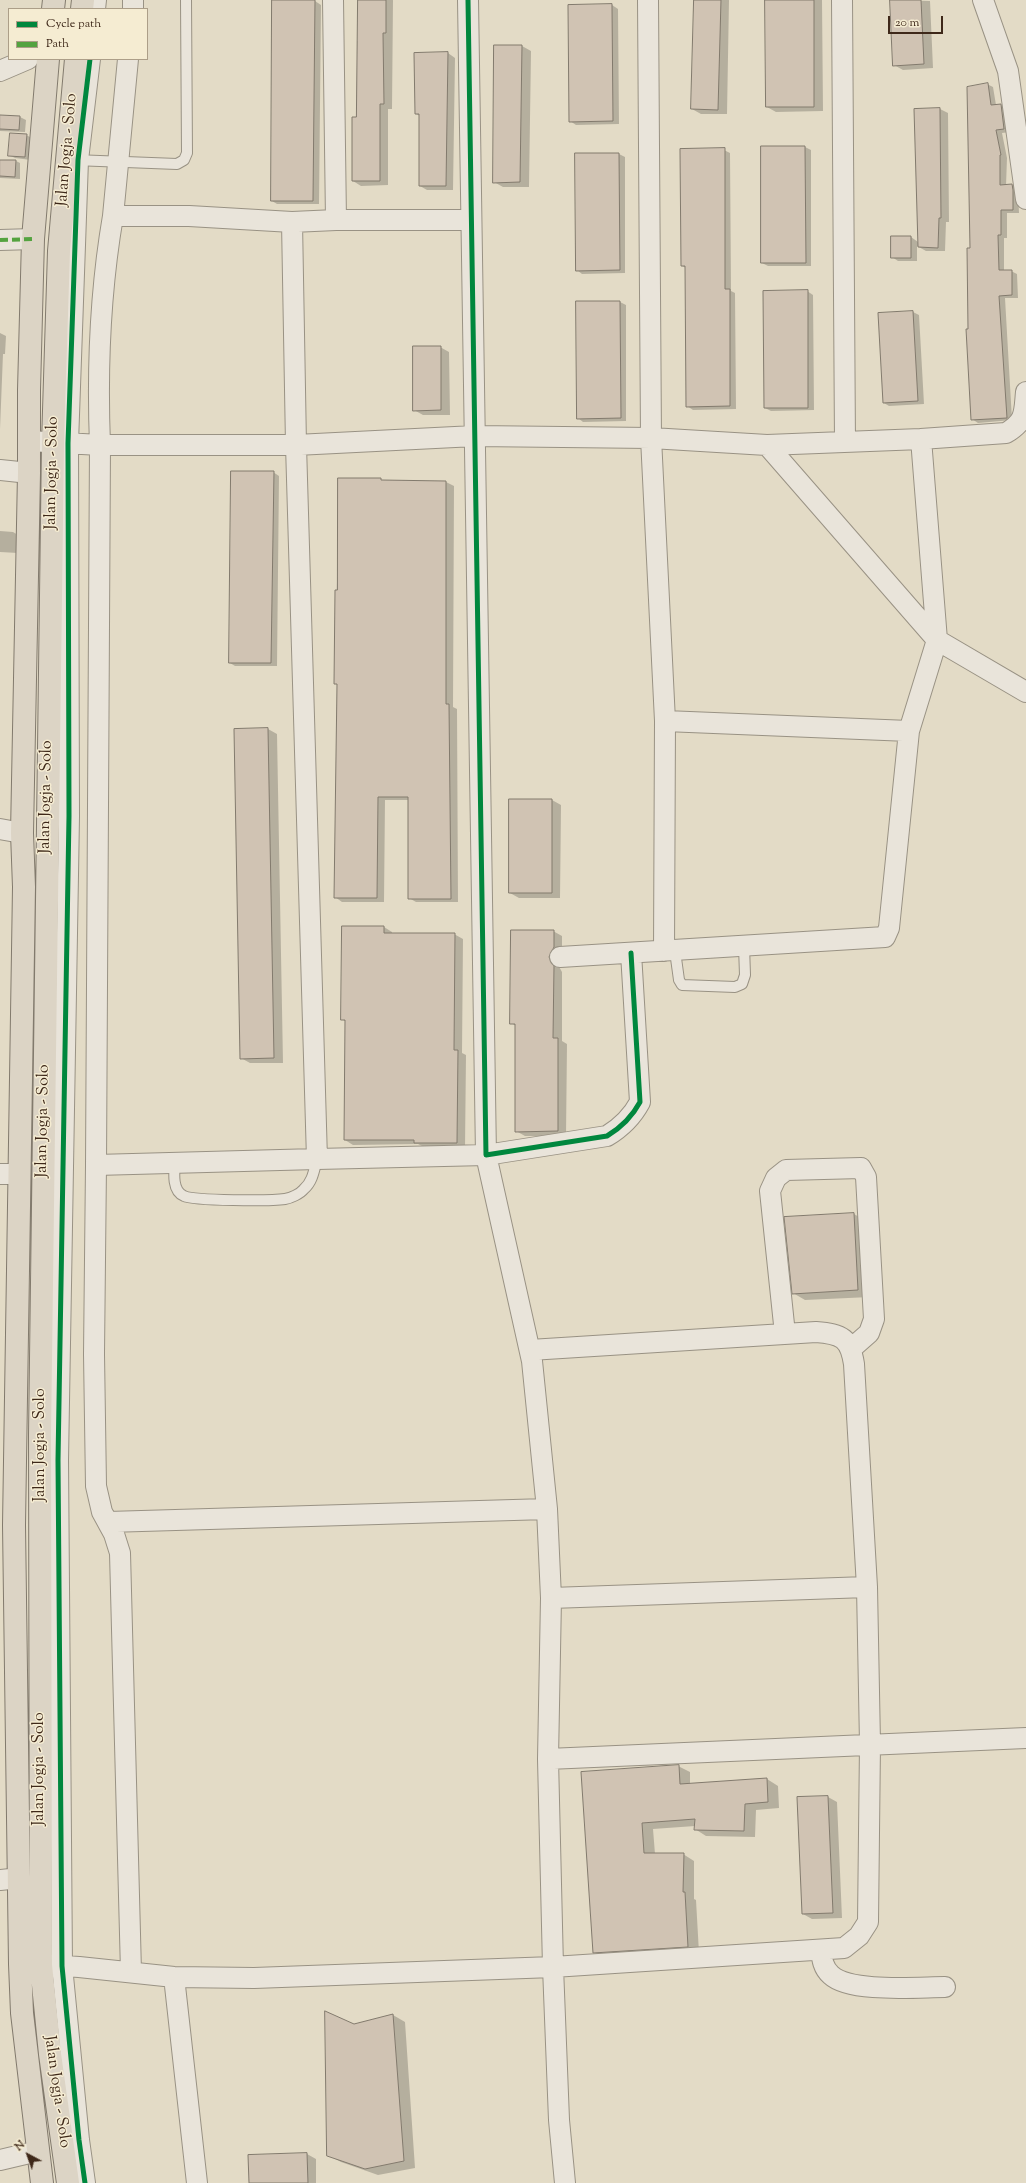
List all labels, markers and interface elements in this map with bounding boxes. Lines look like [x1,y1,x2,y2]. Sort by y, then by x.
legend [8,8,148,60]
scale bar [890,8,945,34]
text: 20 m [895,14,919,32]
text: Cycle path [46,15,101,33]
text: Path [46,35,69,53]
street label: Jalan Jogja - Solo [53,93,83,207]
street label: Jalan Jogja - Solo [42,416,64,530]
street label: Jalan Jogja - Solo [36,740,58,854]
street label: Jalan Jogja - Solo [33,1064,55,1178]
street label: Jalan Jogja - Solo [31,1388,51,1502]
street label: Jalan Jogja - Solo [30,1712,50,1826]
street label: Jalan Jogja - Solo [39,2035,73,2149]
north arrow [8,2135,48,2175]
text: N [12,2137,29,2155]

